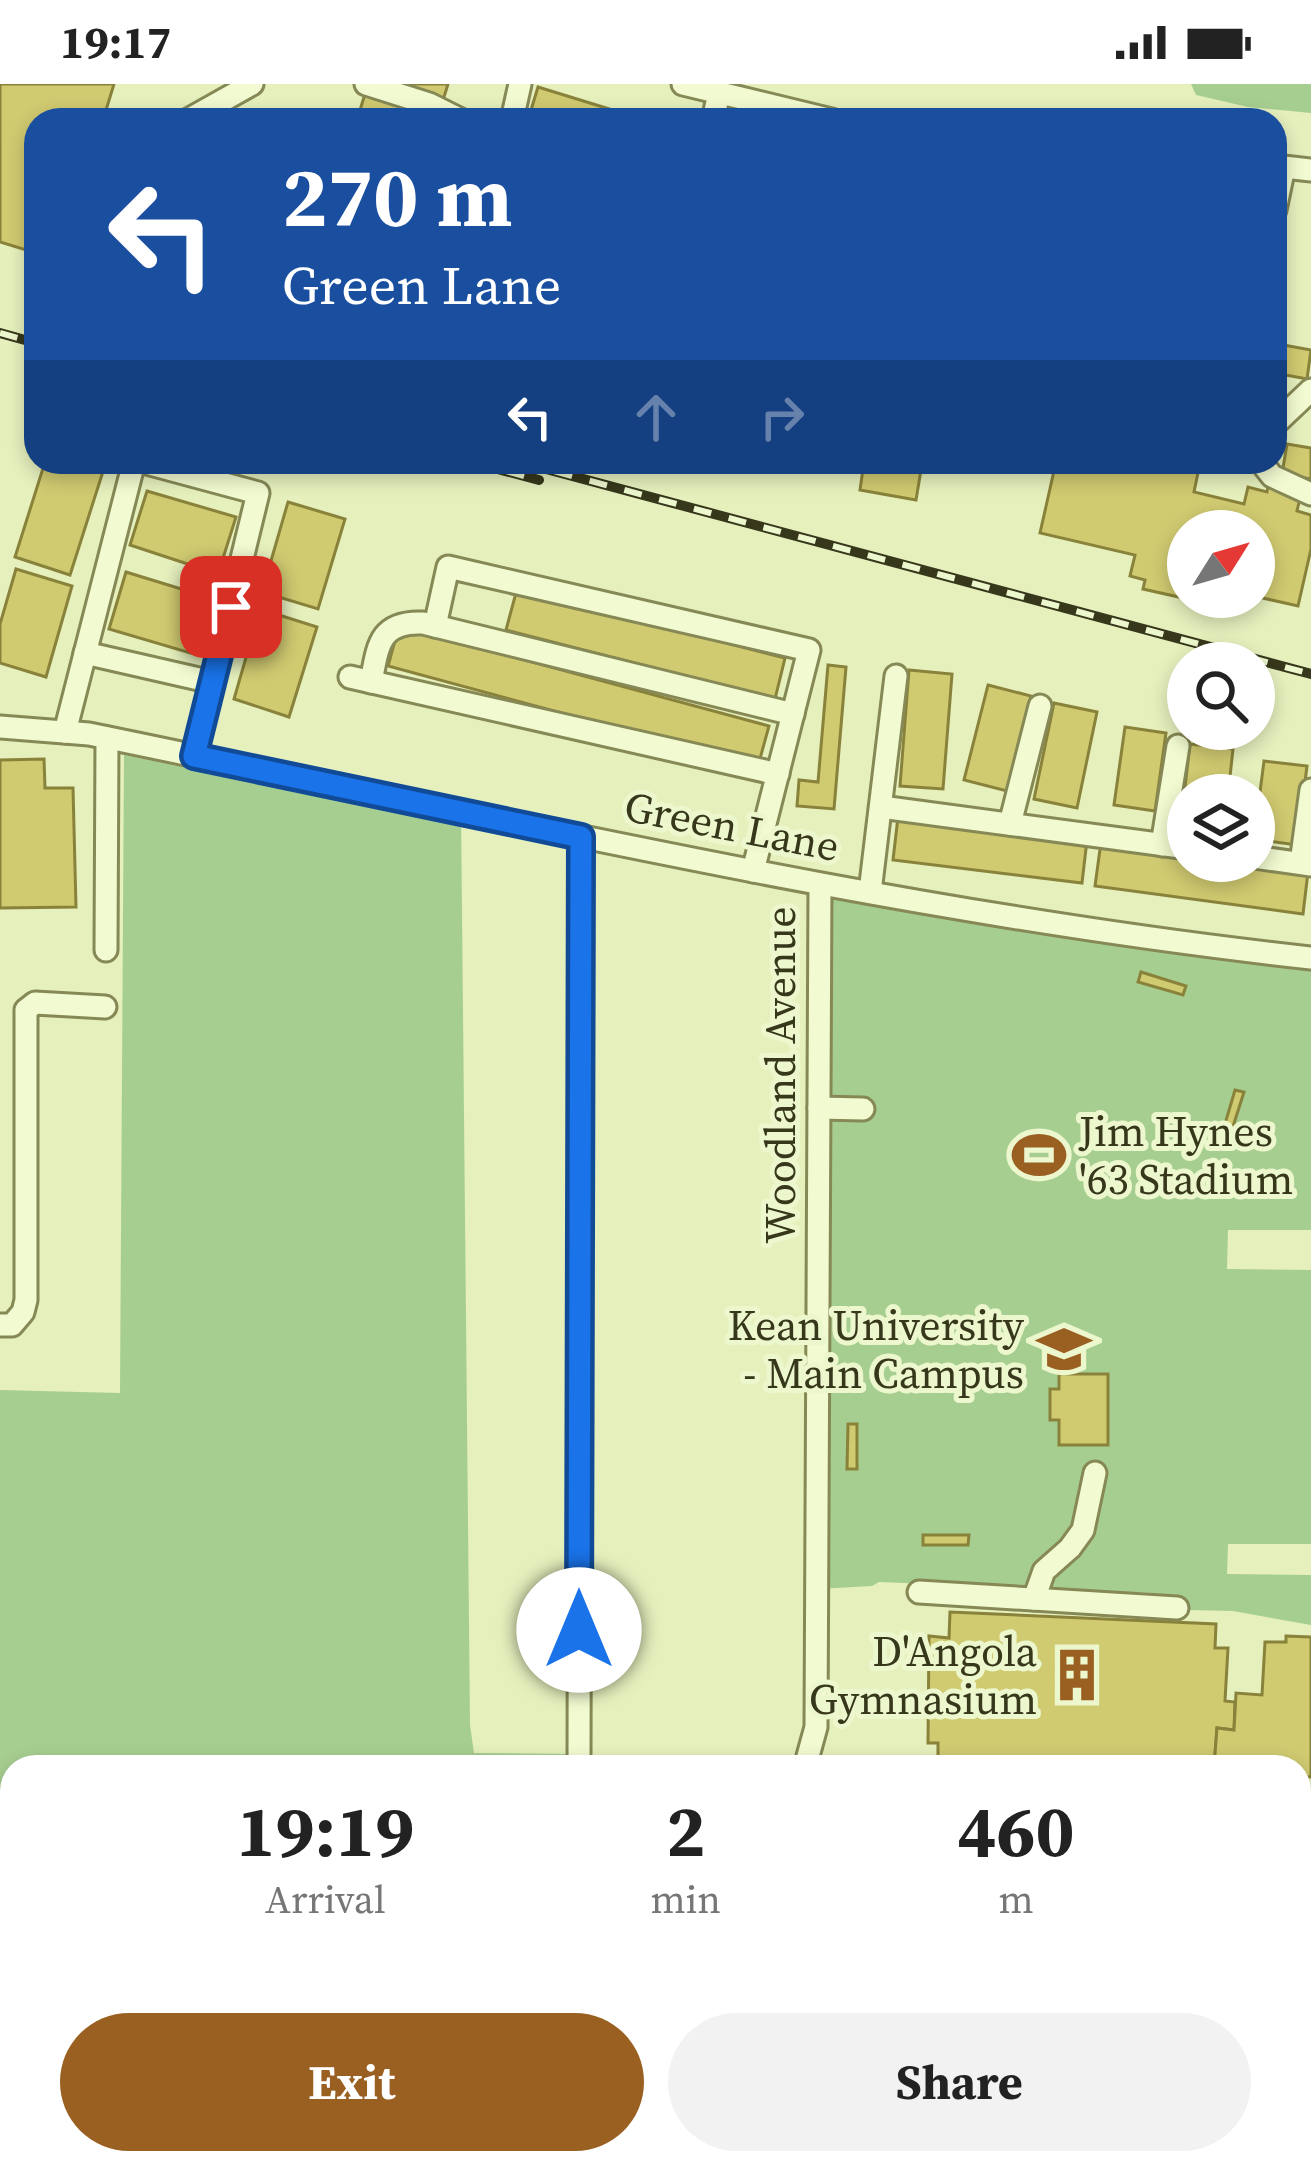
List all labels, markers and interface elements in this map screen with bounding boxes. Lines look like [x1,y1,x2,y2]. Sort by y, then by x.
text: 19:17 [60,11,171,73]
text: 270 m [282,139,513,254]
icon: left [84,156,240,312]
text: Green Lane [282,248,561,322]
icon: left [497,384,563,450]
icon: ahead [623,384,689,450]
icon: right [749,384,815,450]
north arrow [1167,510,1275,618]
map controls [1167,510,1275,882]
pin [180,556,282,658]
icon: arrive [198,574,264,640]
button: search [1167,642,1275,750]
button: layers [1167,774,1275,882]
street label: Green Lane [620,777,844,875]
street label: Woodland Avenue [751,906,809,1244]
place label: Jim Hynes '63 Stadium [1078,1102,1293,1208]
sports icon: Jim Hynes '63 Stadium [1010,1126,1068,1184]
place label: Kean University - Main Campus [728,1296,1024,1402]
school or university icon: Kean University - Main Campus [1035,1320,1093,1378]
position arrow [516,1567,642,1693]
place label: D'Angola Gymnasium [809,1622,1038,1728]
building icon: D'Angola Gymnasium [1048,1646,1106,1704]
text: 19:19 [236,1781,414,1880]
text: 2 [666,1781,705,1880]
text: 460 [957,1781,1075,1880]
text: Arrival [265,1873,386,1926]
text: min [651,1873,721,1926]
text: m [998,1873,1034,1926]
button: Exit [60,2013,644,2151]
button: Share [668,2013,1251,2151]

